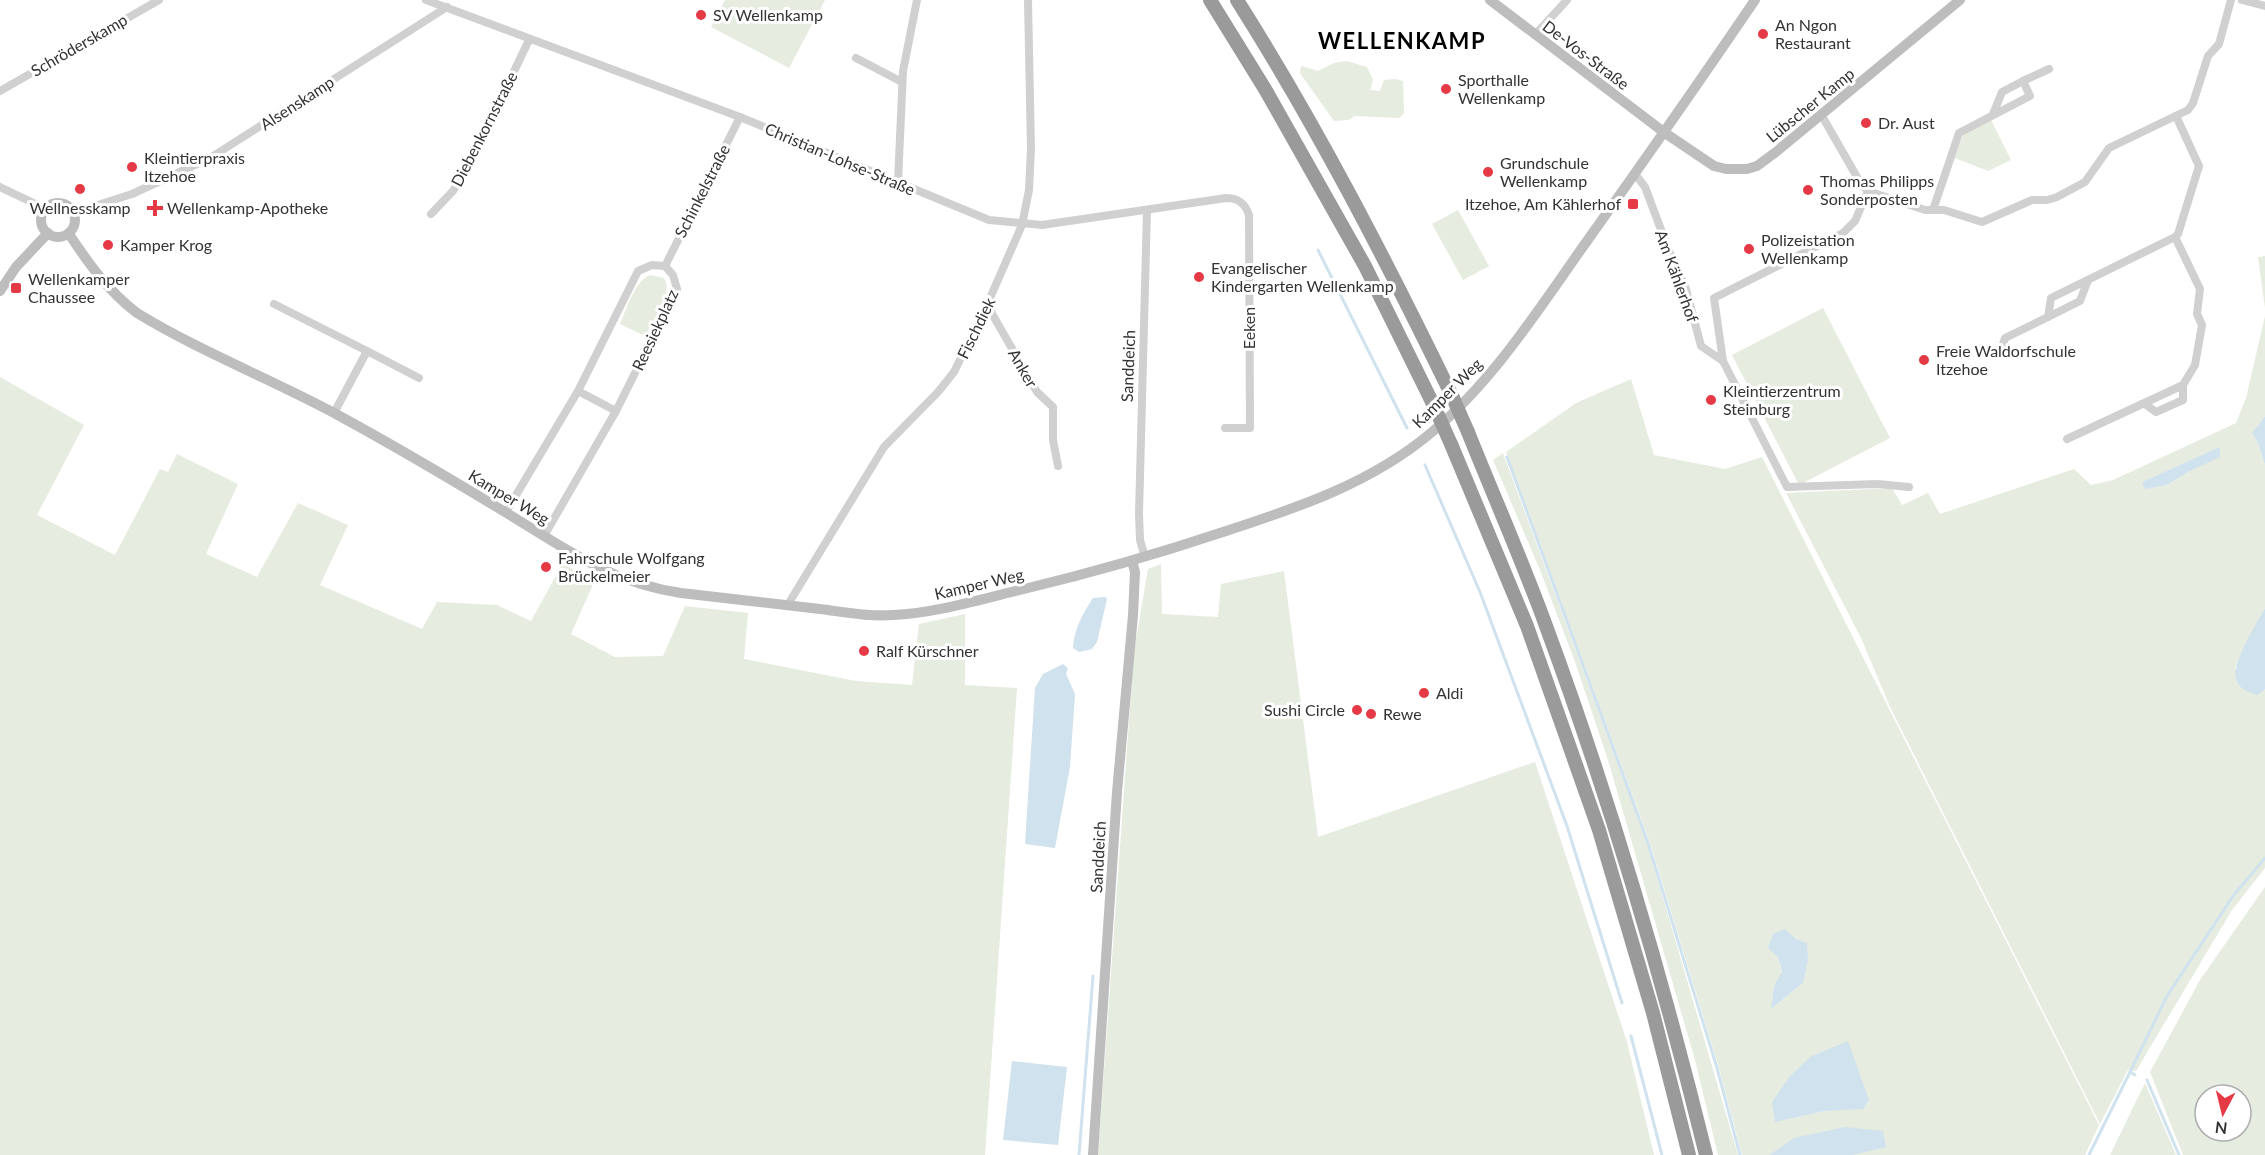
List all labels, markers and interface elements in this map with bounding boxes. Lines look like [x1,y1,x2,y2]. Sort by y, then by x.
place label: SV Wellenkamp [713,5,823,24]
marker: SV Wellenkamp [694,8,708,22]
street label: Schröderskamp [27,9,130,80]
place label: An Ngon Restaurant [1775,15,1851,52]
street label: De-Vos-Straße [1539,16,1633,93]
district label: WELLENKAMP [1318,27,1486,54]
marker: An Ngon Restaurant [1756,27,1770,41]
street label: Lübscher Kamp [1762,63,1858,146]
street label: Diebenkornstraße [446,68,521,189]
place label: Sporthalle Wellenkamp [1458,70,1545,107]
street label: Alsenskamp [256,72,337,133]
marker: Sporthalle Wellenkamp [1439,82,1453,96]
place label: Dr. Aust [1878,113,1935,132]
marker: Dr. Aust [1859,116,1873,130]
street label: Christian-Lohse-Straße [762,118,918,199]
street label: Schinkelstraße [670,141,733,240]
place label: Kleintierpraxis Itzehoe [144,148,245,185]
place label: Grundschule Wellenkamp [1500,153,1589,190]
marker: Kleintierpraxis Itzehoe [125,160,139,174]
marker: Grundschule Wellenkamp [1481,165,1495,179]
place label: Thomas Philipps Sonderposten [1820,171,1934,208]
marker: Wellnesskamp [73,182,87,196]
marker: Thomas Philipps Sonderposten [1801,183,1815,197]
place label: Itzehoe, Am Kählerhof [1465,194,1621,213]
marker: Itzehoe, Am Kählerhof [1626,197,1640,211]
place label: Wellnesskamp [29,198,131,217]
place label: Wellenkamp-Apotheke [167,198,328,217]
marker: Wellenkamp-Apotheke [148,201,162,215]
street label: Am Kählerhof [1652,227,1703,325]
place label: Polizeistation Wellenkamp [1761,230,1855,267]
place label: Kamper Krog [120,235,212,254]
marker: Kamper Krog [101,238,115,252]
marker: Polizeistation Wellenkamp [1742,242,1756,256]
place label: Evangelischer Kindergarten Wellenkamp [1211,258,1394,295]
place label: Wellenkamper Chaussee [28,269,130,306]
marker: Evangelischer Kindergarten Wellenkamp [1192,270,1206,284]
marker: Wellenkamper Chaussee [9,281,23,295]
street label: Reesiekplatz [627,286,682,373]
street label: Fischdiek [953,293,999,361]
street label: Eeken [1239,307,1258,349]
street label: Sanddeich [1117,330,1138,402]
place label: Freie Waldorfschule Itzehoe [1936,341,2076,378]
street label: Anker [1005,345,1042,391]
marker: Freie Waldorfschule Itzehoe [1917,353,1931,367]
street label: Kamper Weg [1408,354,1485,431]
place label: Kleintierzentrum Steinburg [1723,381,1841,418]
marker: Kleintierzentrum Steinburg [1704,393,1718,407]
street label: Kamper Weg [465,465,553,528]
place label: Fahrschule Wolfgang Brückelmeier [558,548,705,585]
marker: Fahrschule Wolfgang Brückelmeier [539,560,553,574]
street label: Kamper Weg [932,564,1025,603]
place label: Ralf Kürschner [876,641,979,660]
marker: Ralf Kürschner [857,644,871,658]
place label: Aldi [1436,683,1463,702]
marker: Aldi [1417,686,1431,700]
place label: Sushi Circle [1264,700,1345,719]
marker: Sushi Circle [1350,703,1364,717]
place label: Rewe [1383,704,1422,723]
marker: Rewe [1364,707,1378,721]
street label: Sanddeich [1086,820,1109,894]
north arrow [2193,1083,2253,1143]
text: N [2214,1118,2228,1139]

